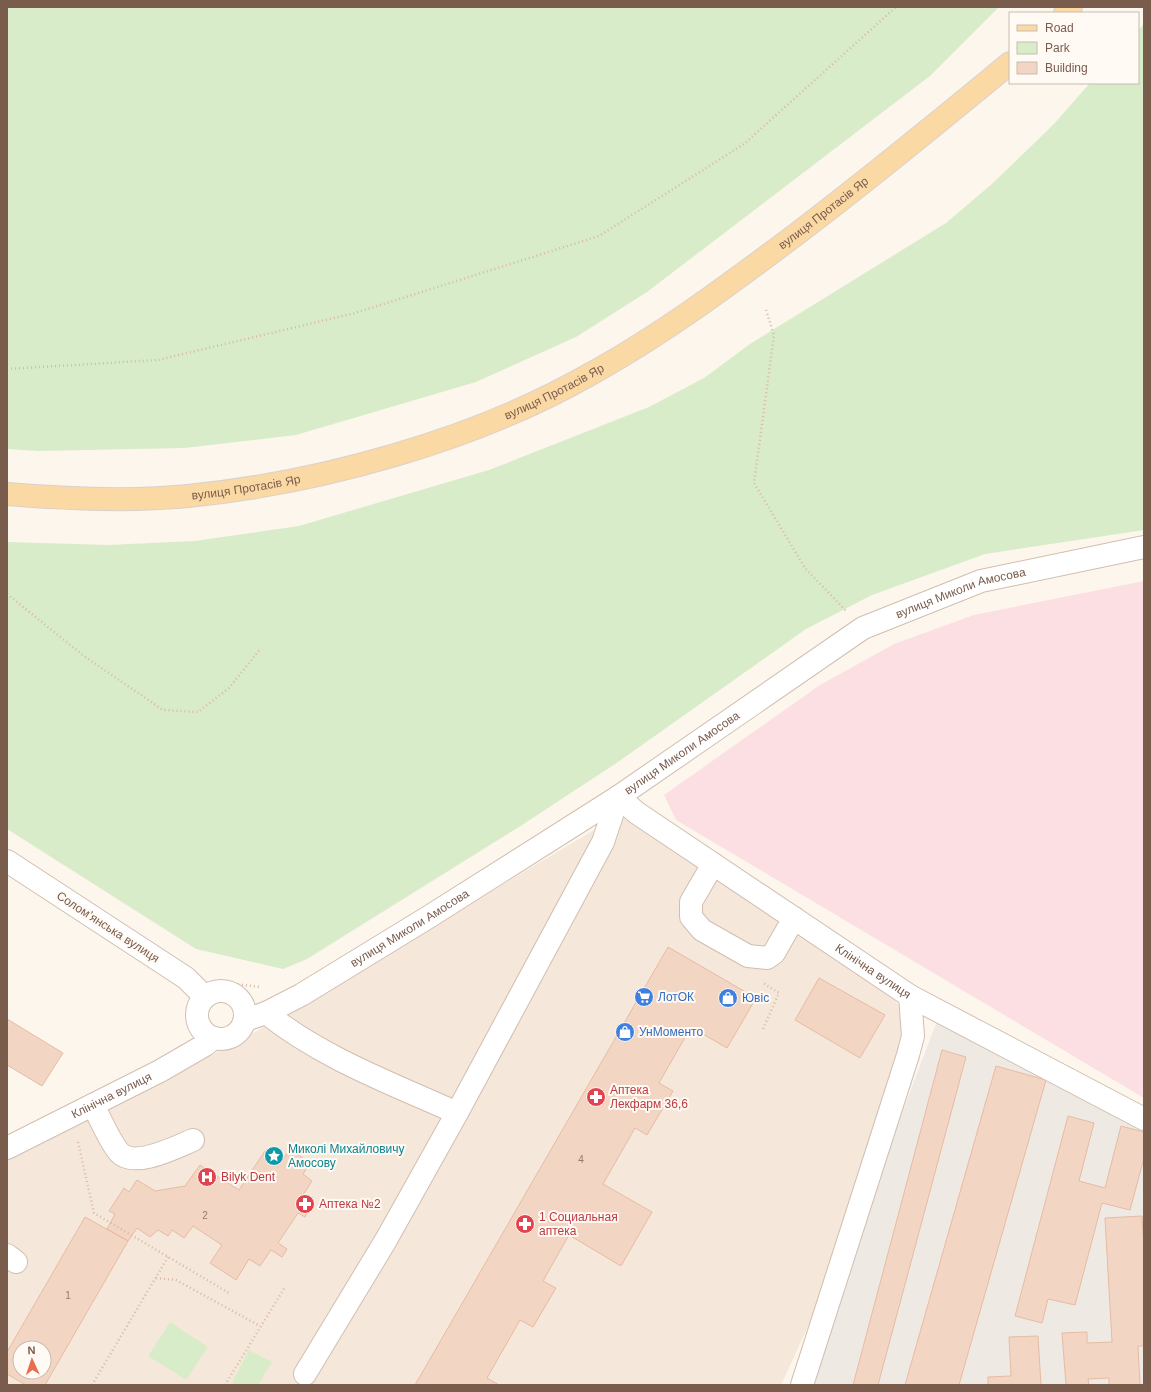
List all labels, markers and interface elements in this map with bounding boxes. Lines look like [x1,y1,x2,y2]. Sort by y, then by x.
legend [1009,12,1139,84]
text: Road [1045,21,1074,35]
text: Park [1045,41,1071,55]
text: Building [1045,61,1088,75]
street label: вулиця Протасів Яр [776,174,871,252]
street label: вулиця Протасів Яр [502,361,607,423]
street label: вулиця Протасів Яр [191,472,302,503]
street label: вулиця Миколи Амосова [894,565,1027,621]
street label: вулиця Миколи Амосова [622,708,742,797]
street label: вулиця Миколи Амосова [348,886,472,970]
street label: Соломʼянська вулиця [54,889,162,965]
street label: Клінічна вулиця [833,941,913,1002]
supermarket icon: ЛотОК [633,986,655,1008]
shop icon: Ювіс [717,987,739,1009]
place label: ЛотОК [658,990,694,1004]
place label: Ювіс [742,991,769,1005]
shop icon: УнМоменто [614,1021,636,1043]
place label: УнМоменто [639,1025,703,1039]
street label: Клінічна вулиця [69,1069,154,1121]
place label: Аптека Лекфарм 36,6 [610,1083,688,1111]
pharmacy icon: Аптека Лекфарм 36,6 [585,1086,607,1108]
place label: Миколі Михайловичу Амосову [288,1142,405,1170]
place icon: Миколі Михайловичу Амосову [263,1145,285,1167]
house number: 4 [578,1154,584,1165]
hospital icon: Bilyk Dent [196,1166,218,1188]
place label: Bilyk Dent [221,1170,276,1184]
pharmacy icon: Аптека №2 [294,1193,316,1215]
place label: Аптека №2 [319,1197,381,1211]
house number: 2 [202,1210,208,1221]
place label: 1 Социальная аптека [539,1210,618,1238]
pharmacy icon: 1 Социальная аптека [514,1213,536,1235]
house number: 1 [65,1290,71,1301]
north arrow [12,1340,52,1380]
text: N [27,1344,36,1356]

